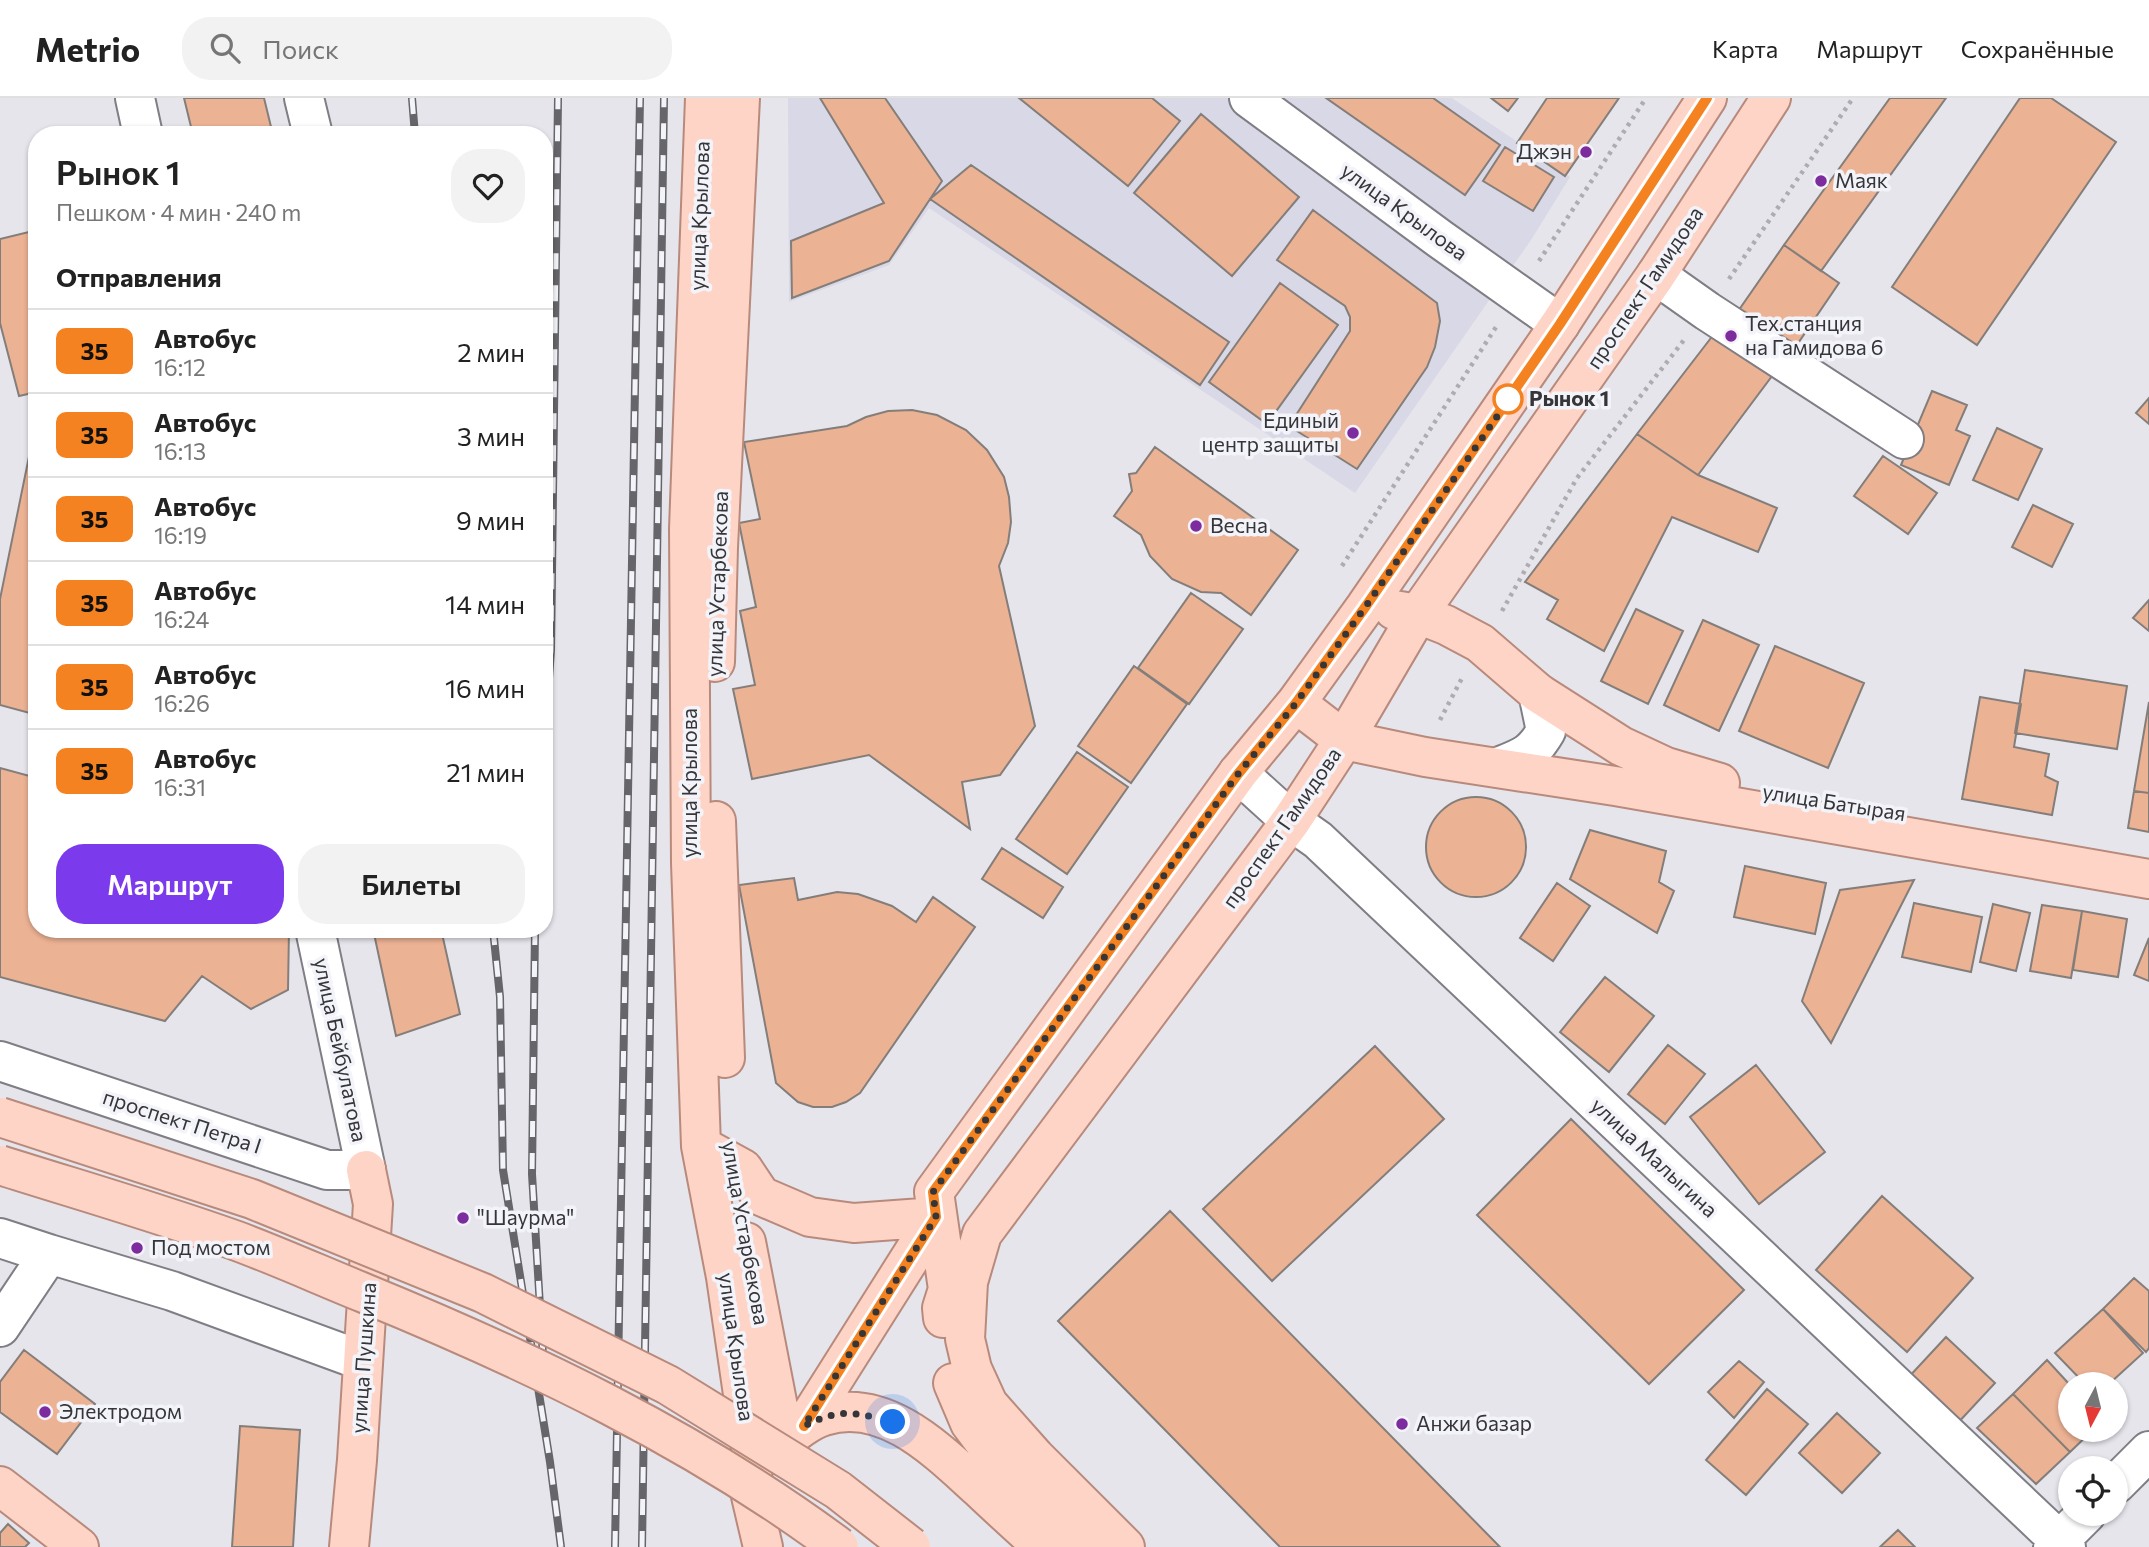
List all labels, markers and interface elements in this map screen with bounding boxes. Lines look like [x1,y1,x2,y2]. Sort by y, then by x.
search box [182,17,672,80]
text: Metrio [35,28,140,69]
icon: search [206,29,244,67]
text: Поиск [262,33,339,64]
text: Карта [1712,34,1778,63]
text: Маршрут [1816,34,1923,63]
text: Сохранённые [1961,34,2114,63]
place label: Джэн [1516,138,1572,163]
street label: улица Крылова [683,141,714,291]
marker: Джэн [1578,144,1594,160]
button: heart [451,149,525,223]
text: Рынок 1 [56,151,180,192]
street label: улица Крылова [1337,157,1473,265]
place label: Маяк [1835,167,1888,192]
marker: Маяк [1813,173,1829,189]
text: Пешком · 4 мин · 240 m [56,198,301,226]
street label: проспект Гамидова [1580,201,1707,373]
text: Отправления [56,261,222,292]
place label: Тех.станция на Гамидова 6 [1745,310,1883,359]
text: Автобус [154,322,256,353]
marker: Тех.станция на Гамидова 6 [1723,328,1739,344]
text: 35 [81,336,108,365]
text: 2 мин [457,336,525,367]
text: 16:12 [154,353,206,381]
marker: Рынок 1 [1493,384,1523,414]
place label: Рынок 1 [1529,385,1609,410]
text: Автобус [154,406,256,437]
place label: Единый центр защиты [1202,407,1339,456]
text: 35 [81,420,108,449]
text: 3 мин [457,420,525,451]
marker: Единый центр защиты [1345,425,1361,441]
text: 16:13 [154,437,206,465]
text: Автобус [154,490,256,521]
street label: улица Устарбекова [701,490,732,677]
text: 35 [81,504,108,533]
text: 9 мин [456,504,525,535]
place label: Весна [1210,512,1268,537]
marker: Весна [1188,518,1204,534]
text: 16:19 [154,521,207,549]
text: Автобус [154,574,256,605]
text: 35 [81,588,108,617]
text: 14 мин [445,588,525,619]
text: 16:24 [154,605,209,633]
text: Автобус [154,658,256,689]
text: 35 [81,672,108,701]
text: 16 мин [445,672,525,703]
text: 16:26 [154,689,210,717]
street label: улица Крылова [676,708,701,858]
text: Автобус [154,742,256,773]
street label: проспект Гамидова [1216,742,1346,912]
text: 35 [81,756,108,785]
text: 21 мин [446,756,525,787]
text: 16:31 [154,773,206,801]
street label: улица Батырая [1761,778,1908,825]
button: Маршрут [56,844,284,924]
button: Билеты [298,844,525,924]
street label: улица Бейбулатова [310,955,373,1144]
street label: проспект Петра I [100,1083,265,1158]
street label: улица Малыгина [1587,1092,1723,1222]
street label: улица Устарбекова [718,1139,775,1327]
place label: "Шаурма" [477,1204,574,1229]
marker: "Шаурма" [455,1210,471,1226]
place label: Под мостом [151,1234,270,1259]
marker: Под мостом [129,1240,145,1256]
street label: улица Крылова [715,1271,760,1423]
street label: улица Пушкина [345,1281,380,1434]
north arrow [2058,1372,2128,1442]
map controls [2058,1372,2128,1526]
place label: Электродом [59,1398,182,1423]
marker: Электродом [37,1404,53,1420]
your location [875,1404,910,1439]
place label: Анжи базар [1416,1410,1532,1435]
marker: Анжи базар [1394,1416,1410,1432]
button: locate [2058,1456,2128,1526]

